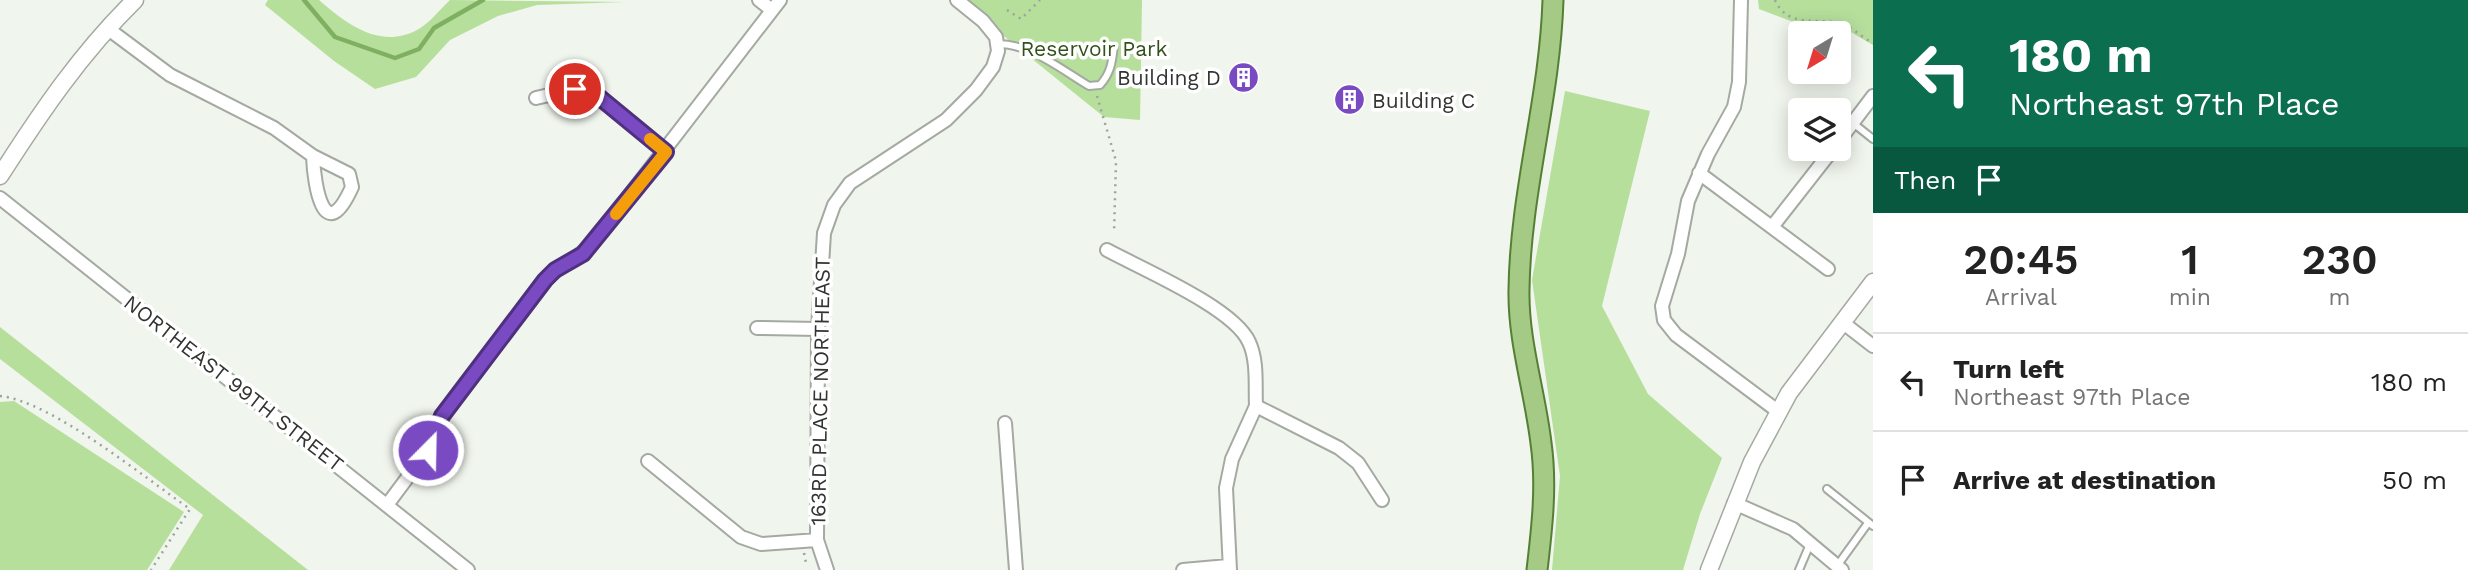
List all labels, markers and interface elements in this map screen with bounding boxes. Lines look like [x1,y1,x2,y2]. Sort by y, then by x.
north arrow [1788,21,1852,84]
map controls [1788,21,1851,161]
text: 180 m [2009,26,2153,84]
icon: left [1894,28,1985,119]
park label: Reservoir Park [1021,36,1168,61]
pin [545,59,605,119]
building icon: Building D [1227,60,1261,94]
place label: Building D [1117,65,1221,90]
icon: arrive [556,70,594,108]
building icon: Building C [1332,83,1366,117]
text: Northeast 97th Place [2009,85,2340,123]
place label: Building C [1372,88,1475,113]
button: layers [1788,98,1851,161]
icon: arrive [1970,161,2008,199]
text: Then [1894,165,1956,195]
text: 20:45 [1963,235,2078,284]
text: 1 [2181,235,2199,284]
text: 230 [2301,235,2378,284]
street label: 163RD PLACE NORTHEAST [805,256,835,525]
text: Arrival [1985,284,2057,311]
text: min [2169,284,2211,311]
text: m [2329,284,2350,311]
street label: NORTHEAST 99TH STREET [119,289,349,477]
text: Turn left [1953,354,2064,384]
icon: left [1894,363,1932,401]
text: 180 m [2371,367,2447,397]
text: Northeast 97th Place [1953,384,2191,411]
position arrow [391,413,465,487]
icon: arrive [1894,461,1932,499]
text: Arrive at destination [1953,465,2216,495]
text: 50 m [2382,465,2447,495]

